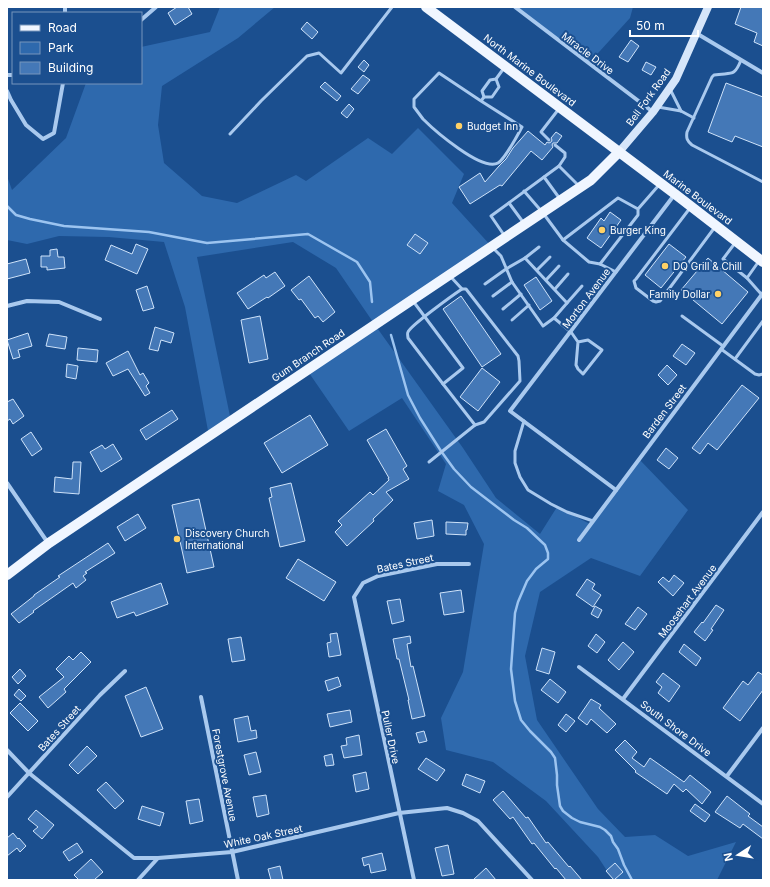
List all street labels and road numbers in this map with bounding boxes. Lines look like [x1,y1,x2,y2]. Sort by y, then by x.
street label: Miracle Drive [559,29,617,77]
street label: North Marine Boulevard [481,31,579,109]
street label: Bell Fork Road [623,66,673,128]
street label: Marine Boulevard [661,167,735,227]
street label: Morton Avenue [560,266,613,330]
street label: Gum Branch Road [269,326,347,384]
street label: Barden Street [640,381,689,440]
street label: Bates Street [376,551,435,575]
street label: Moosehart Avenue [655,562,719,640]
street label: South Shore Drive [638,697,714,759]
street label: Bates Street [35,702,83,753]
street label: Puller Drive [379,709,403,765]
street label: Forestgrove Avenue [210,728,240,822]
street label: White Oak Street [223,822,304,850]

